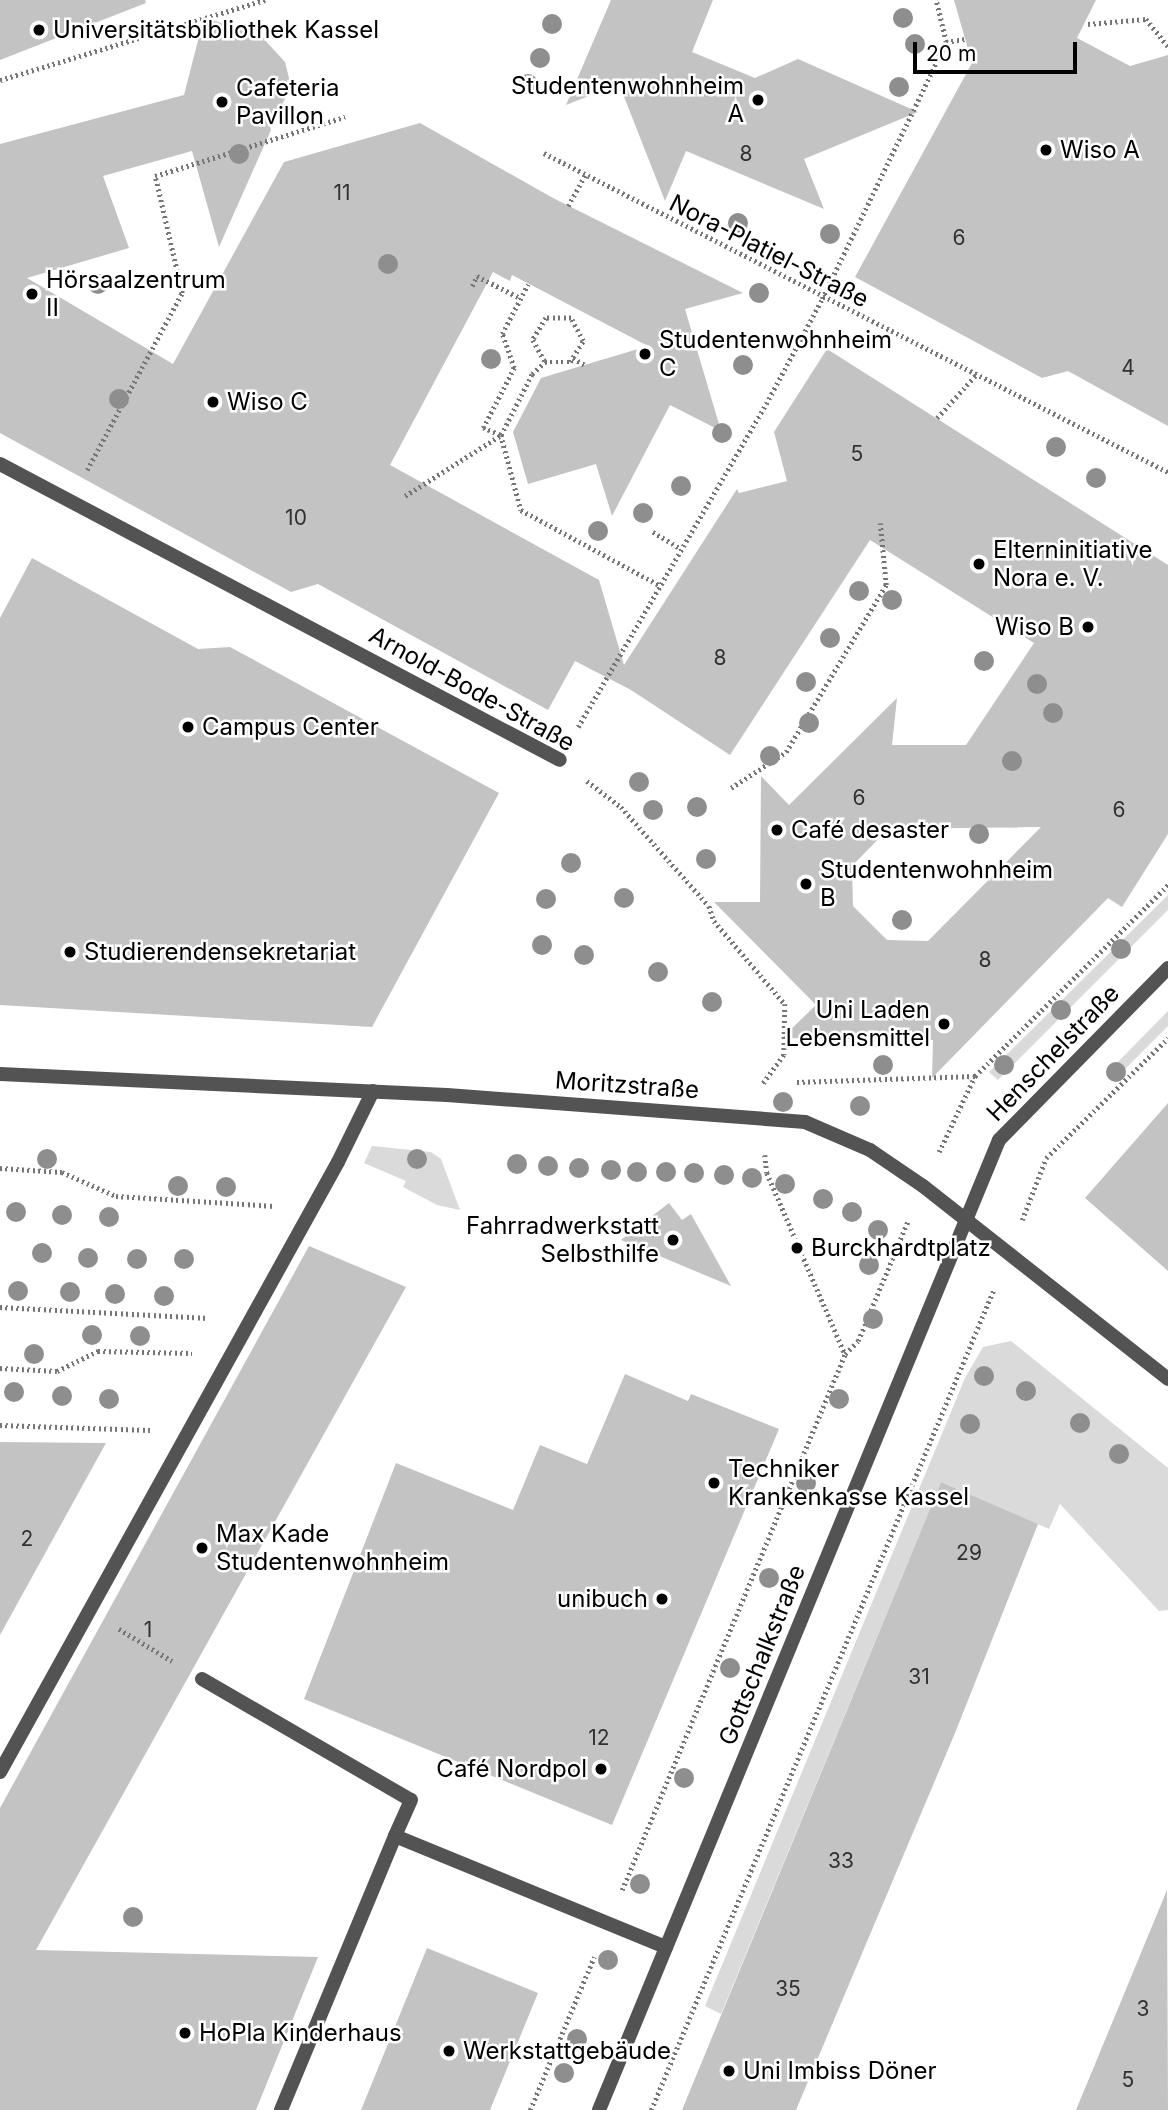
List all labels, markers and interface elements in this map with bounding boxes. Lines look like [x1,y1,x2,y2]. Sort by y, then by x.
place label: Universitätsbibliothek Kassel [53,16,379,44]
marker: Universitätsbibliothek Kassel [31,22,47,38]
scale bar [916,28,1080,72]
text: 20 m [926,41,976,66]
place label: Studentenwohnheim A [511,72,744,128]
place label: Cafeteria Pavillon [236,74,339,130]
marker: Studentenwohnheim A [750,92,766,108]
marker: Cafeteria Pavillon [214,94,230,110]
place label: Wiso A [1060,136,1140,164]
house number: 8 [740,141,752,167]
marker: Wiso A [1038,142,1054,158]
house number: 11 [333,180,351,206]
street label: Nora-Platiel-Straße [665,188,873,314]
house number: 6 [952,225,966,251]
place label: Hörsaalzentrum II [46,266,226,322]
marker: Hörsaalzentrum II [24,286,40,302]
place label: Studentenwohnheim C [659,326,892,382]
marker: Studentenwohnheim C [637,346,653,362]
house number: 4 [1121,355,1135,381]
place label: Wiso C [227,388,308,416]
marker: Wiso C [205,394,221,410]
house number: 5 [851,441,863,467]
house number: 10 [285,505,307,531]
place label: Elterninitiative Nora e. V. [993,536,1152,592]
marker: Elterninitiative Nora e. V. [971,556,987,572]
place label: Wiso B [995,613,1074,641]
marker: Wiso B [1080,619,1096,635]
street label: Arnold-Bode-Straße [364,621,580,757]
house number: 8 [714,645,726,671]
place label: Campus Center [202,713,379,741]
marker: Campus Center [180,719,196,735]
house number: 6 [852,785,866,811]
house number: 6 [1112,797,1126,823]
place label: Café desaster [791,816,949,844]
marker: Café desaster [769,822,785,838]
place label: Studentenwohnheim B [820,856,1053,912]
marker: Studentenwohnheim B [798,876,814,892]
place label: Studierendensekretariat [84,938,356,966]
marker: Studierendensekretariat [62,944,78,960]
house number: 8 [979,947,991,973]
street label: Henschelstraße [981,979,1125,1127]
place label: Uni Laden Lebensmittel [785,996,930,1052]
marker: Uni Laden Lebensmittel [936,1016,952,1032]
street label: Moritzstraße [554,1066,700,1104]
place label: Fahrradwerkstatt Selbsthilfe [466,1212,659,1268]
marker: Fahrradwerkstatt Selbsthilfe [665,1232,681,1248]
place label: Burckhardtplatz [811,1234,991,1262]
marker: Burckhardtplatz [789,1240,805,1256]
place label: Techniker Krankenkasse Kassel [728,1455,969,1511]
marker: Techniker Krankenkasse Kassel [706,1475,722,1491]
place label: Max Kade Studentenwohnheim [216,1520,449,1576]
house number: 2 [21,1526,33,1552]
marker: Max Kade Studentenwohnheim [194,1540,210,1556]
house number: 29 [956,1540,982,1566]
street label: Gottschalkstraße [713,1561,811,1749]
place label: unibuch [557,1585,648,1613]
marker: unibuch [654,1591,670,1607]
house number: 1 [144,1617,152,1643]
house number: 31 [908,1664,930,1690]
house number: 12 [588,1725,610,1751]
place label: Café Nordpol [436,1755,587,1783]
marker: Café Nordpol [593,1761,609,1777]
house number: 33 [828,1848,854,1874]
house number: 35 [775,1976,801,2002]
house number: 3 [1137,1996,1149,2022]
place label: HoPla Kinderhaus [199,2019,402,2047]
marker: HoPla Kinderhaus [177,2025,193,2041]
place label: Werkstattgebäude [463,2037,671,2065]
marker: Werkstattgebäude [441,2043,457,2059]
place label: Uni Imbiss Döner [743,2057,937,2085]
marker: Uni Imbiss Döner [721,2063,737,2079]
house number: 5 [1122,2067,1134,2093]

